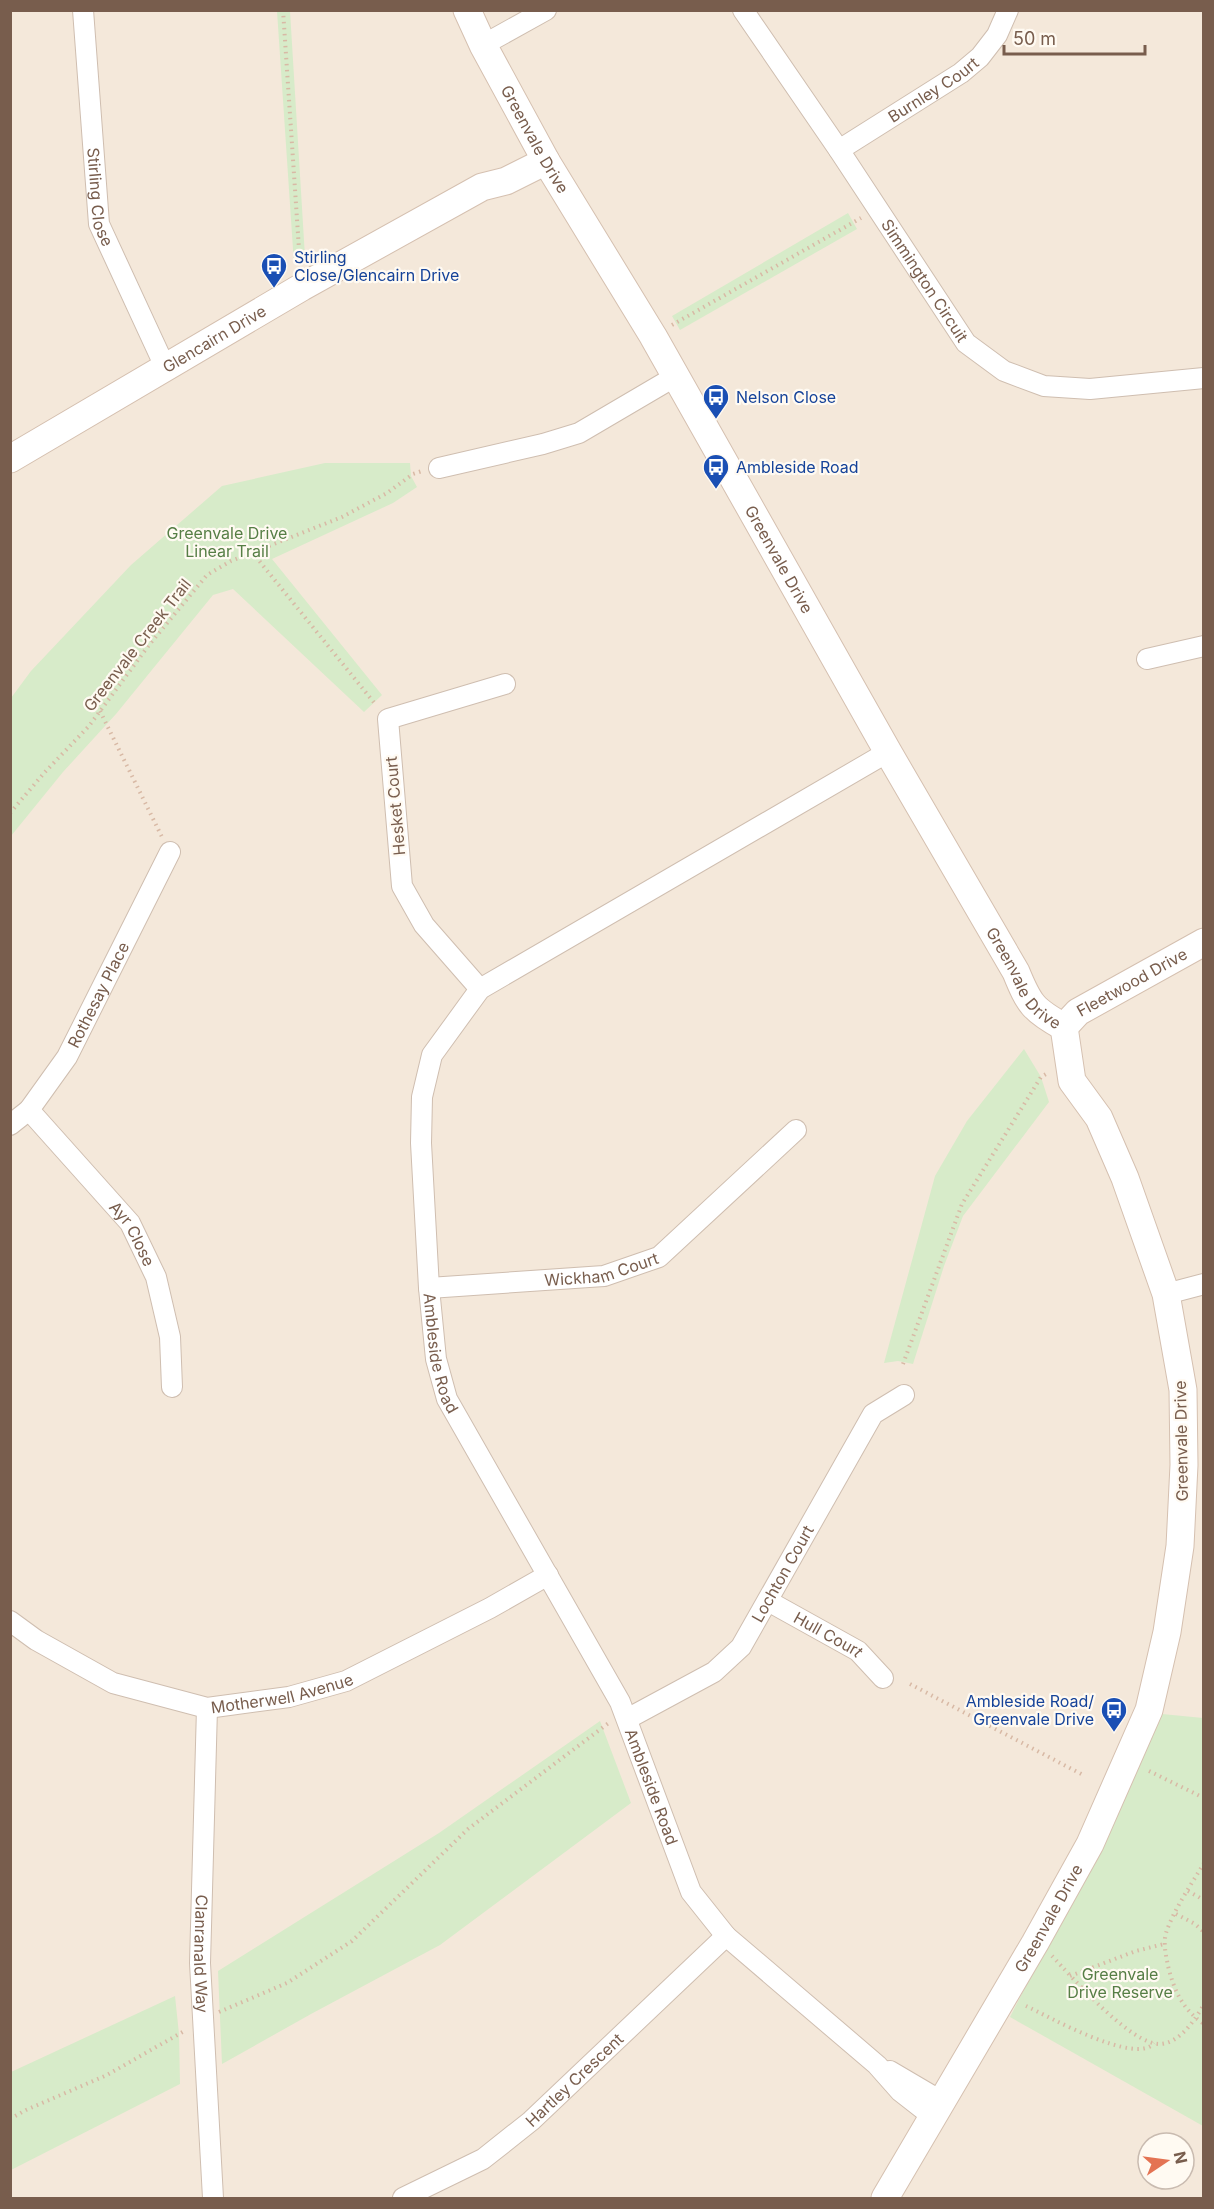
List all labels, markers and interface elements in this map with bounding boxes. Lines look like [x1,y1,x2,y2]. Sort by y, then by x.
scale bar [1004,18,1145,56]
text: 50 m [1013,28,1056,49]
street label: Burnley Court [884,53,983,127]
street label: Greenvale Drive [497,82,573,197]
street label: Stirling Close [83,147,118,249]
street label: Simmington Circuit [877,215,973,346]
place label: Stirling Close/Glencairn Drive [294,247,459,285]
bus stop icon: Stirling Close/Glencairn Drive [259,251,289,289]
street label: Glencairn Drive [159,300,270,377]
bus stop icon: Nelson Close [701,382,731,420]
place label: Nelson Close [736,387,836,407]
bus stop icon: Ambleside Road [701,452,731,490]
place label: Ambleside Road [736,457,859,477]
street label: Greenvale Drive [741,502,818,617]
park label: Greenvale Drive Linear Trail [167,523,287,561]
street label: Greenvale Creek Trail [79,575,195,715]
street label: Hesket Court [381,756,409,856]
street label: Greenvale Drive [982,923,1065,1033]
street label: Rothesay Place [63,939,133,1051]
street label: Fleetwood Drive [1073,943,1191,1021]
street label: Ayr Close [105,1197,159,1269]
street label: Wickham Court [544,1248,661,1290]
street label: Ambleside Road [420,1292,463,1417]
street label: Greenvale Drive [1170,1380,1192,1502]
street label: Lochton Court [747,1522,818,1626]
street label: Hull Court [790,1607,868,1661]
street label: Motherwell Avenue [210,1669,357,1717]
place label: Ambleside Road/ Greenvale Drive [966,1691,1094,1729]
bus stop icon: Ambleside Road/ Greenvale Drive [1099,1695,1129,1733]
street label: Ambleside Road [621,1726,682,1848]
street label: Greenvale Drive [1010,1861,1087,1976]
street label: Clanranald Way [190,1894,213,2014]
park label: Greenvale Drive Reserve [1067,1964,1173,2002]
street label: Hartley Crescent [521,2029,627,2131]
north arrow [1136,2131,1196,2191]
text: N [1169,2149,1192,2166]

